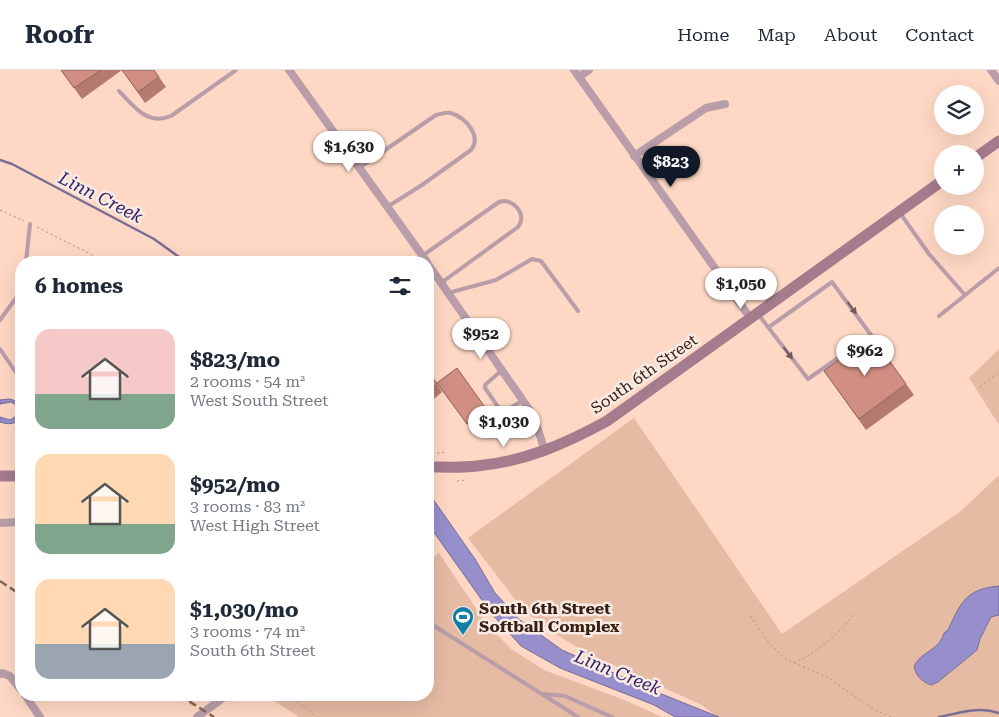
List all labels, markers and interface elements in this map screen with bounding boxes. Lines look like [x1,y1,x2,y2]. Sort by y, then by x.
text: Roofr [25,21,94,49]
text: Home [677,24,729,45]
text: Map [757,24,796,45]
text: About [824,24,877,45]
text: Contact [905,24,974,45]
map controls [934,85,984,255]
button: layers [934,85,984,135]
pin: $1,630 [308,131,390,173]
text: $1,630 [324,137,374,156]
button: + [934,145,984,195]
pin: $823 [641,146,701,188]
text: $823 [653,152,689,171]
water label: Linn Creek [55,166,147,227]
button: − [934,205,984,255]
pin: $1,050 [700,268,782,310]
icon: filters [386,272,414,300]
text: 6 homes [35,274,123,298]
text: $1,050 [716,274,766,293]
one-way arrow [846,301,857,314]
pin: $952 [451,318,511,360]
text: $952 [463,324,499,343]
street label: South 6th Street [587,330,701,418]
pin: $962 [835,334,895,377]
text: $962 [847,341,883,360]
one-way arrow [783,346,793,360]
text: $823/mo [190,348,280,372]
icon: home [75,349,135,409]
text: 2 rooms · 54 m² [190,372,305,391]
text: West South Street [190,391,328,410]
pin: $1,030 [463,406,545,448]
text: $1,030 [479,412,529,431]
text: $952/mo [190,473,280,497]
icon: home [75,474,135,534]
text: 3 rooms · 83 m² [190,497,305,516]
text: West High Street [190,516,320,535]
text: $1,030/mo [190,598,299,622]
icon: home [75,599,135,659]
place label: South 6th Street Softball Complex [479,599,620,636]
sports icon: South 6th Street Softball Complex [451,605,475,636]
text: 3 rooms · 74 m² [190,622,305,641]
text: South 6th Street [190,641,316,660]
water label: Linn Creek [571,645,665,699]

